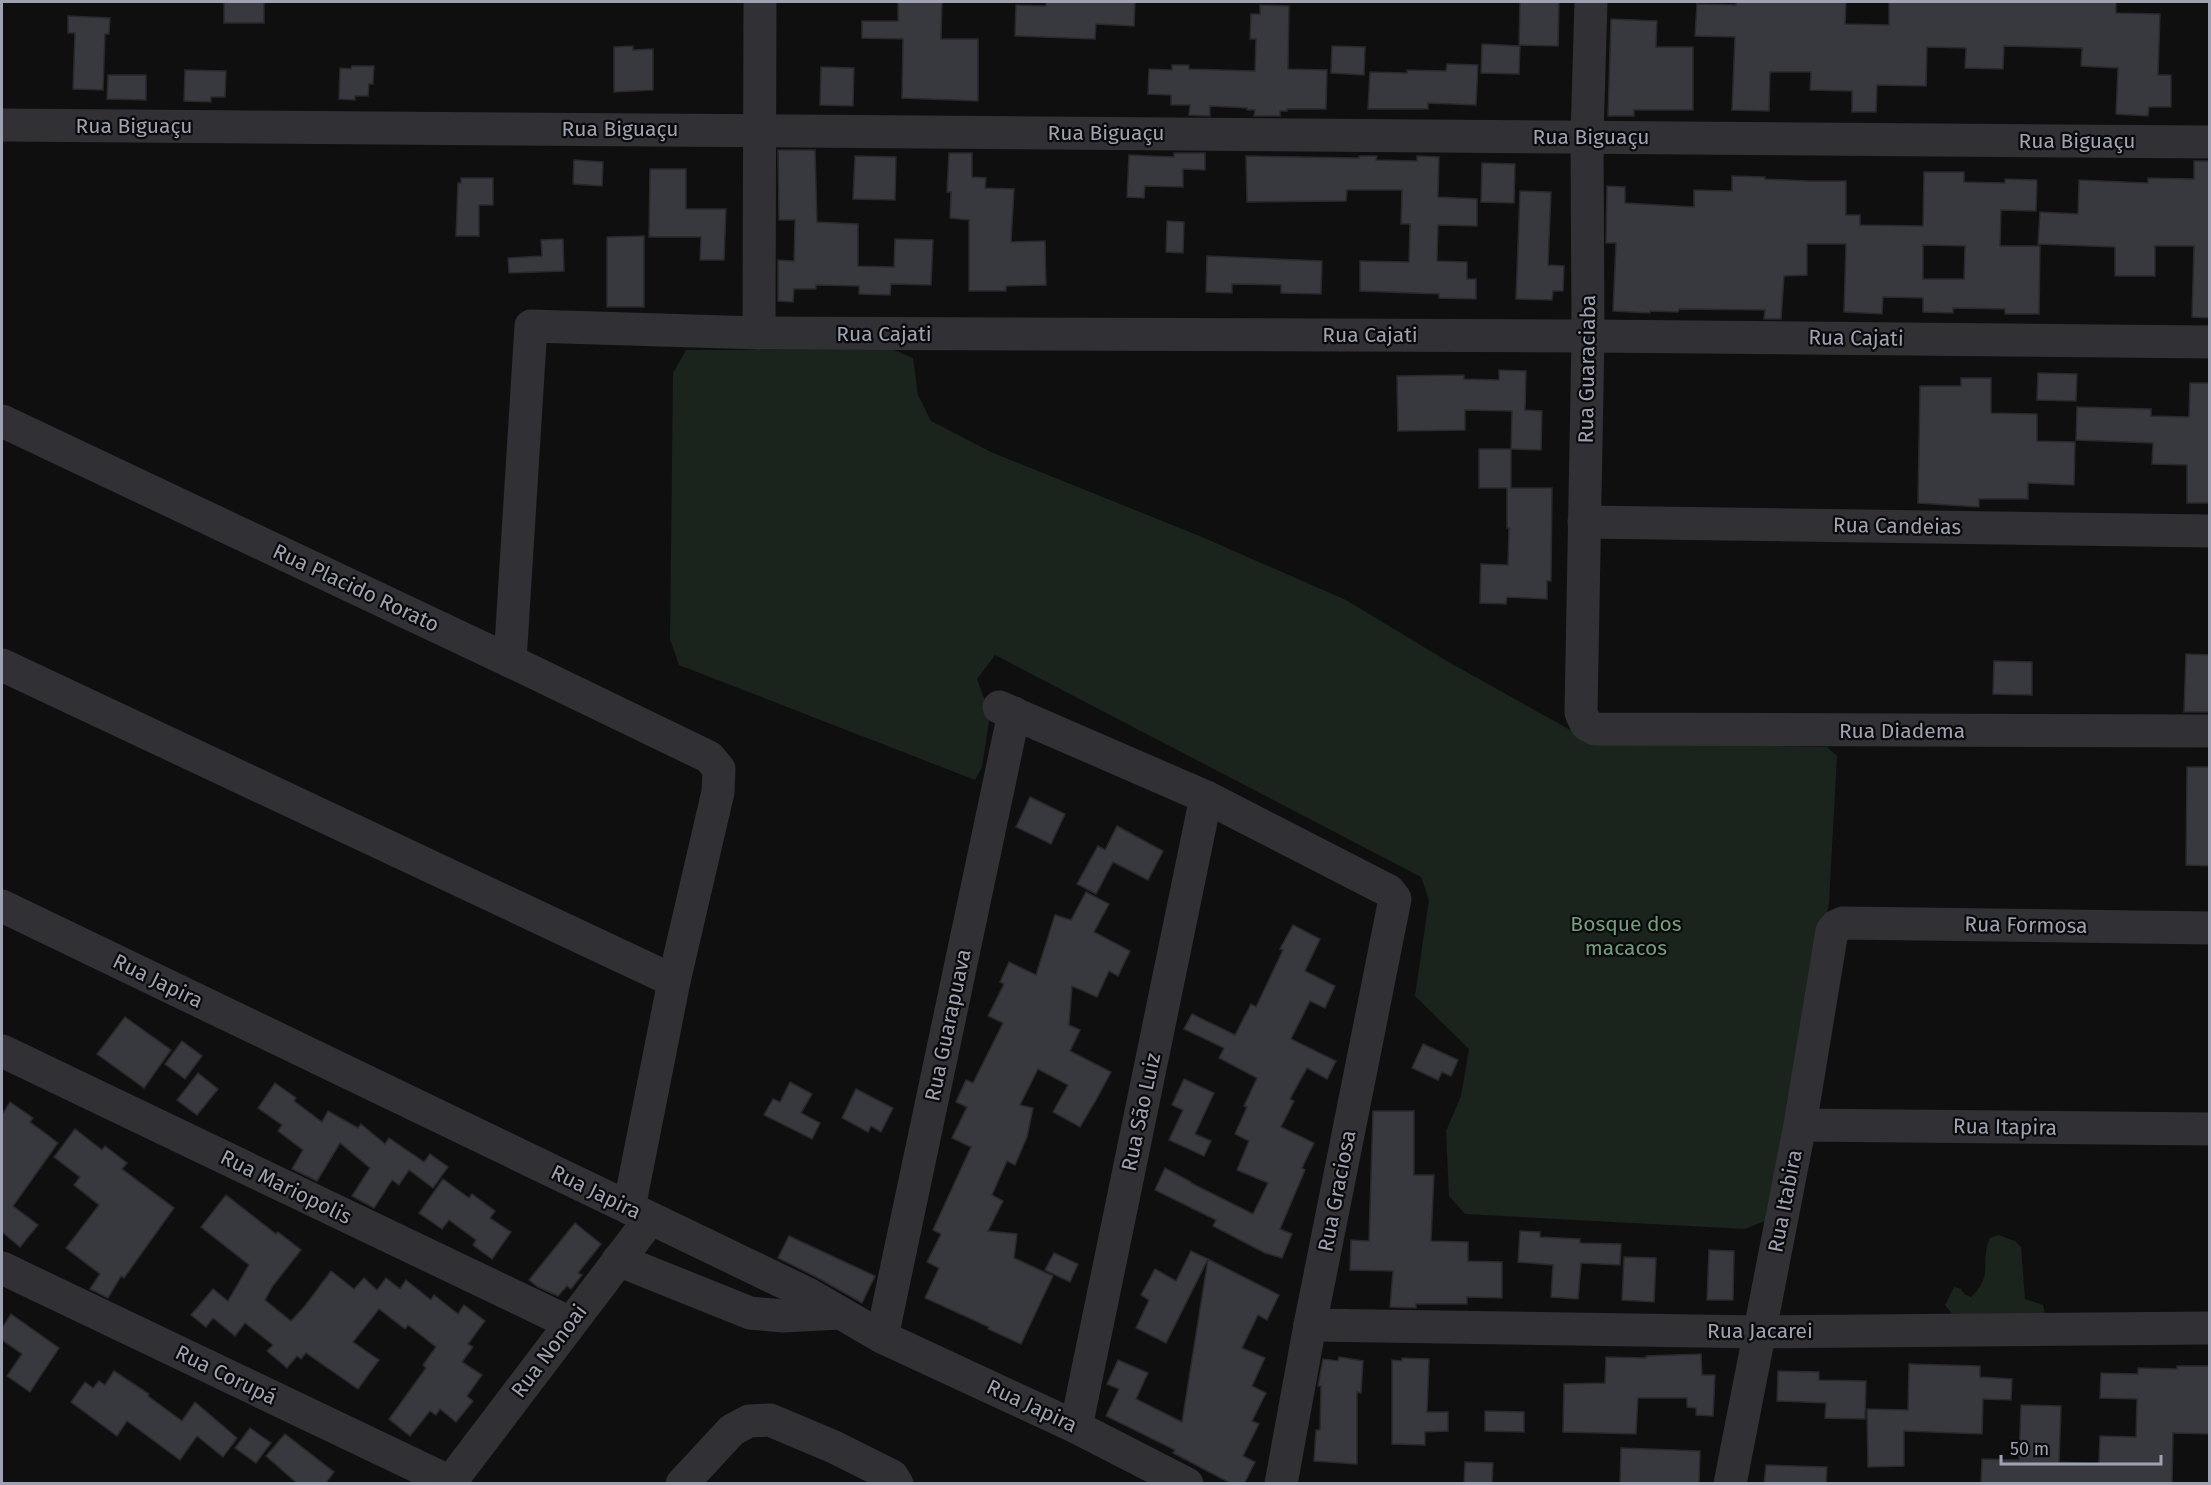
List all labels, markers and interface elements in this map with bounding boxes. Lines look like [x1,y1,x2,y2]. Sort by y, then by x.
street label: Rua Biguaçu [75,113,193,139]
street label: Rua Biguaçu [561,116,679,142]
street label: Rua Biguaçu [1047,120,1165,146]
street label: Rua Biguaçu [1532,124,1650,150]
street label: Rua Biguaçu [2018,128,2136,154]
street label: Rua Guaraciaba [1573,294,1601,444]
street label: Rua Cajati [836,321,932,347]
street label: Rua Cajati [1322,322,1418,348]
street label: Rua Cajati [1808,324,1904,352]
street label: Rua Candeias [1833,512,1961,540]
street label: Rua Placido Rorato [269,538,443,638]
street label: Rua Diadema [1839,718,1965,744]
park label: Bosque dos macacos [1570,911,1682,961]
street label: Rua Formosa [1964,911,2088,939]
street label: Rua Guarapuava [919,947,977,1103]
street label: Rua Japira [109,948,207,1014]
street label: Rua São Luiz [1116,1051,1166,1173]
street label: Rua Itapira [1953,1113,2057,1141]
street label: Rua Graciosa [1312,1128,1362,1254]
street label: Rua Mariopolis [216,1144,356,1230]
street label: Rua Itabira [1762,1147,1808,1255]
street label: Rua Japira [547,1159,645,1225]
street label: Rua Nonoai [505,1299,593,1403]
street label: Rua Jacarei [1707,1318,1813,1344]
street label: Rua Corupá [171,1339,281,1411]
street label: Rua Japira [983,1374,1081,1438]
scale bar [2001,1428,2162,1466]
text: 50 m [2010,1438,2049,1460]

